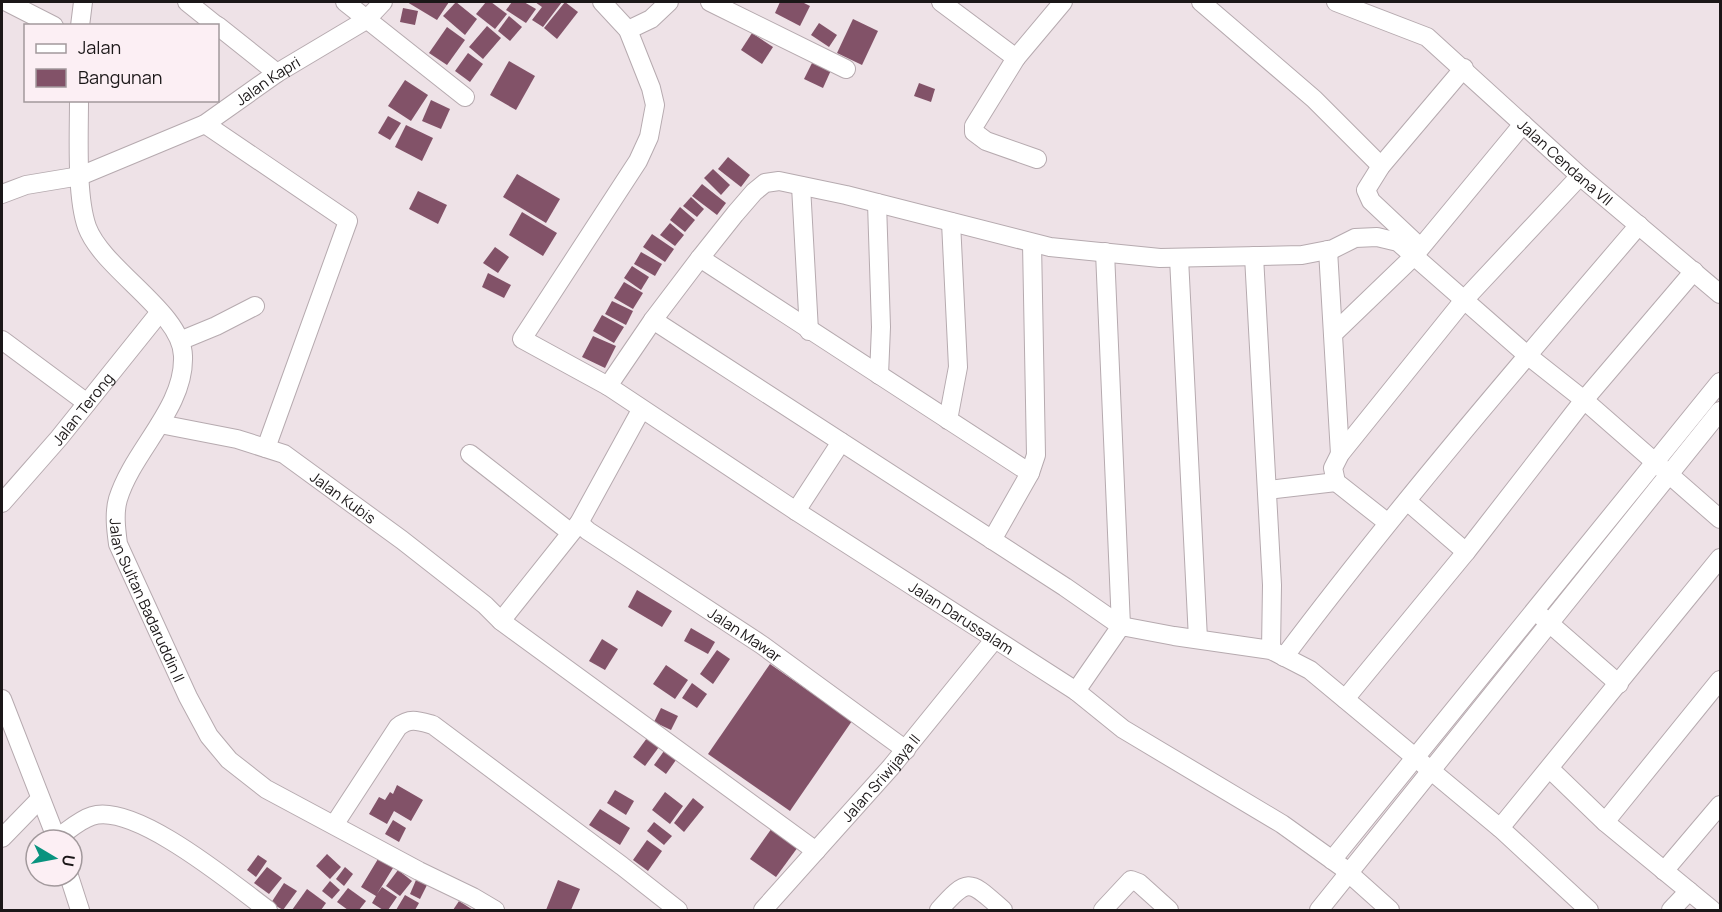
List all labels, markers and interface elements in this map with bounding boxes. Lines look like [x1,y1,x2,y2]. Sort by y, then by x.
legend [24,24,219,102]
text: Jalan [78,35,121,59]
street label: Jalan Kapri [231,51,304,110]
text: Bangunan [78,65,162,89]
street label: Jalan Cendana VII [1513,114,1618,210]
street label: Jalan Terong [47,368,118,450]
street label: Jalan Kubis [306,466,380,528]
street label: Jalan Sultan Badaruddin II [105,518,190,685]
street label: Jalan Darussalam [905,576,1018,659]
street label: Jalan Mawar [704,602,787,667]
street label: Jalan Sriwijaya II [837,729,924,826]
north arrow [24,828,84,888]
text: U [57,853,81,868]

